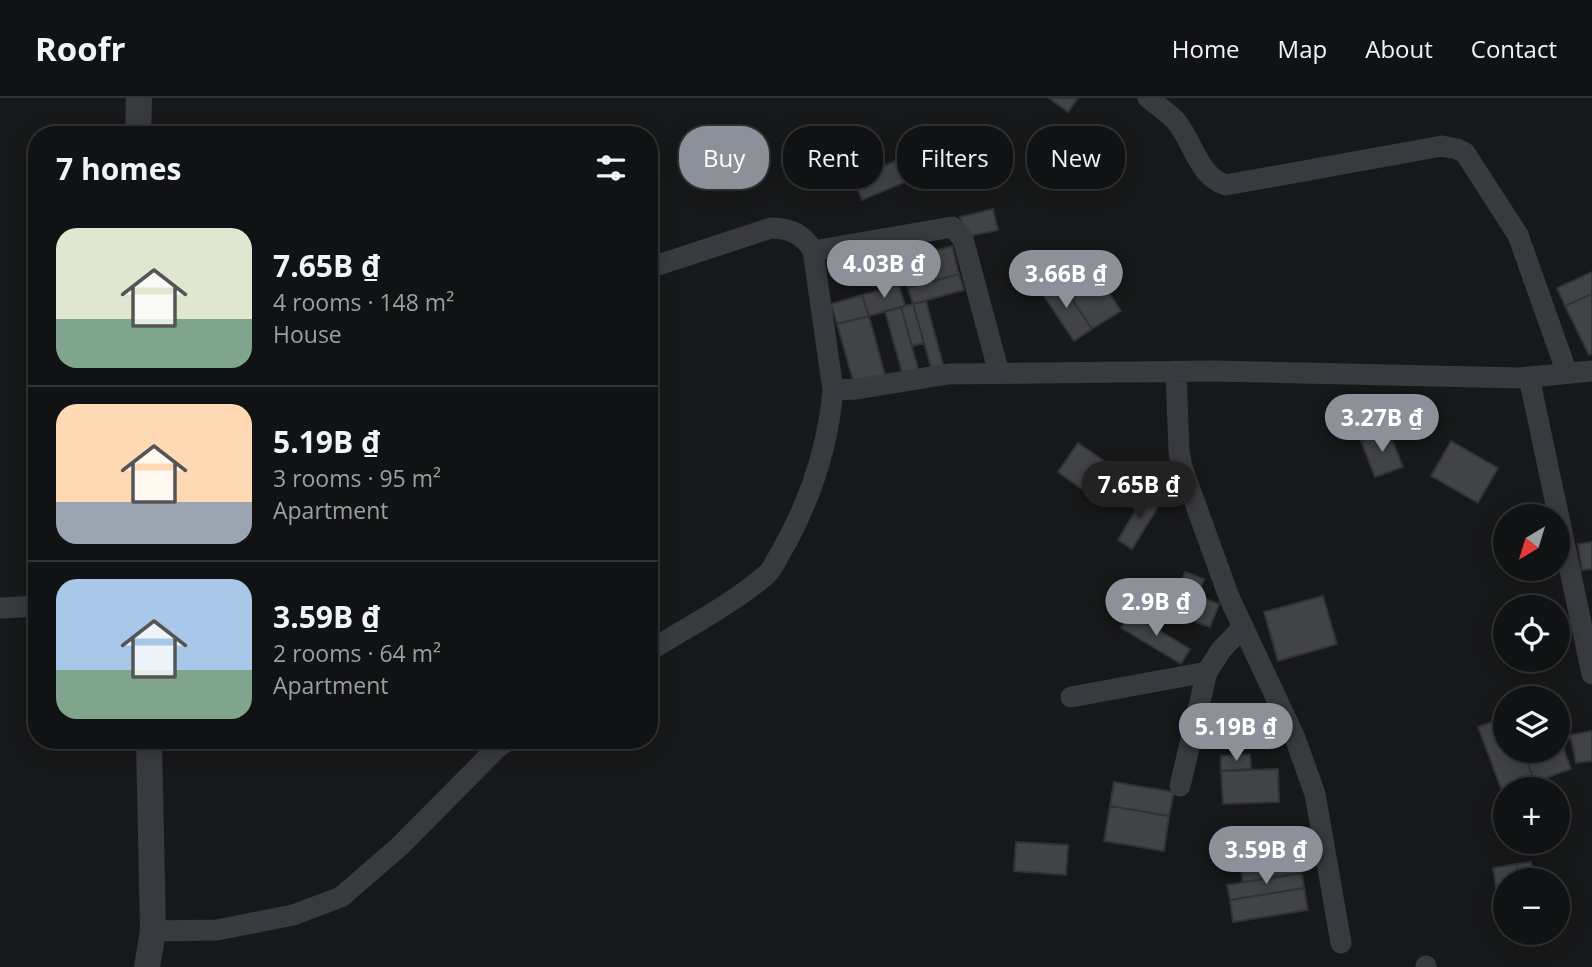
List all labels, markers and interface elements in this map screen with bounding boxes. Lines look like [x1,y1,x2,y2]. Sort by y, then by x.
text: Roofr [35,26,125,71]
text: Home [1172,32,1240,65]
text: Map [1278,32,1327,65]
text: About [1365,32,1433,65]
text: Contact [1471,32,1557,65]
chip: Buy [679,126,769,189]
chip: Rent [783,126,883,189]
chip: Filters [897,126,1013,189]
chip: New [1027,126,1125,189]
text: 7 homes [56,148,181,189]
icon: filters [592,149,630,187]
pin: 4.03B ₫ [819,240,949,300]
text: 7.65B ₫ [273,245,380,286]
text: 4.03B ₫ [843,247,925,279]
pin: 3.66B ₫ [1001,250,1131,310]
icon: home [112,256,196,340]
text: 3.66B ₫ [1025,257,1107,289]
text: 4 rooms · 148 m² [273,286,454,318]
text: House [273,318,342,350]
pin: 3.27B ₫ [1317,394,1447,454]
text: 3.27B ₫ [1341,401,1423,433]
text: 5.19B ₫ [273,421,380,462]
icon: home [112,432,196,516]
text: 3 rooms · 95 m² [273,462,441,494]
pin: 7.65B ₫ [1074,462,1204,521]
text: 7.65B ₫ [1098,468,1180,500]
text: Apartment [273,494,389,526]
north arrow [1493,504,1570,581]
map controls [1493,504,1570,945]
pin: 2.9B ₫ [1099,578,1213,638]
text: 2.9B ₫ [1121,585,1191,617]
button: locate [1493,595,1570,672]
text: 3.59B ₫ [273,596,380,637]
icon: home [112,607,196,691]
text: 2 rooms · 64 m² [273,637,441,669]
text: Apartment [273,669,389,701]
button: layers [1493,686,1570,763]
pin: 5.19B ₫ [1171,704,1301,763]
text: 5.19B ₫ [1195,710,1277,742]
button: + [1493,777,1570,854]
pin: 3.59B ₫ [1201,826,1331,886]
text: 3.59B ₫ [1225,833,1307,865]
button: − [1493,868,1570,945]

